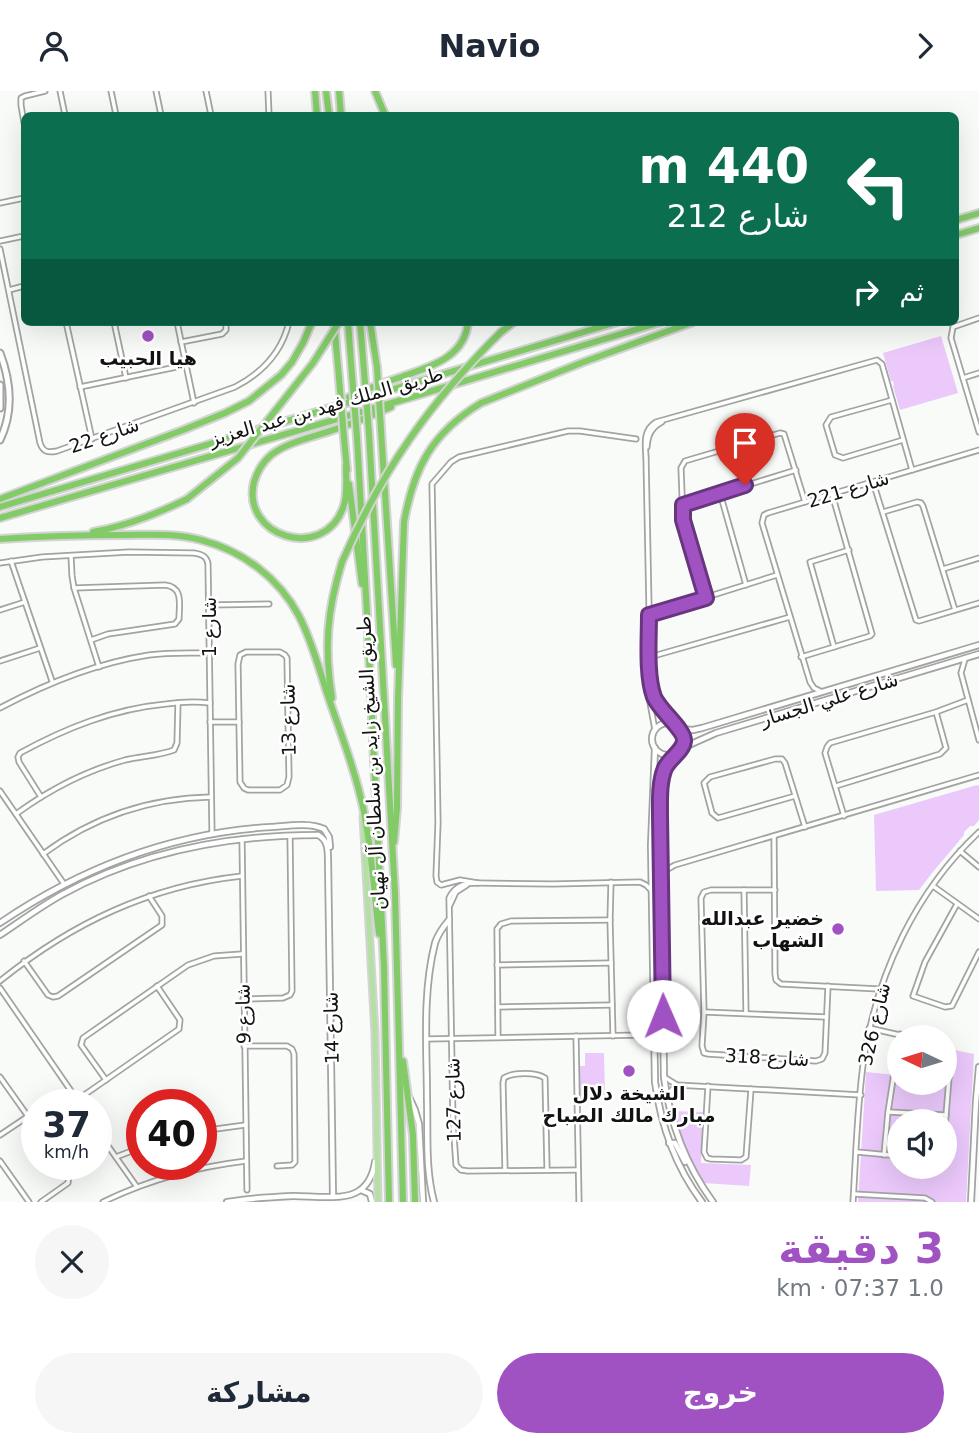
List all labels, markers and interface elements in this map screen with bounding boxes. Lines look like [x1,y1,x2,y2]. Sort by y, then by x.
icon: person [35,27,73,65]
text: Navio [438,27,541,65]
icon: forward [906,27,944,65]
text: 440 m [639,138,809,195]
icon: left [833,140,924,231]
text: شارع 212 [667,197,809,235]
icon: right [847,273,885,311]
text: ثم [899,277,924,307]
marker: هيا الحبيب [140,328,156,344]
place label: هيا الحبيب [99,347,197,369]
street label: طريق الملك فهد بن عبد العزيز [206,362,446,451]
street label: شارع 22 [66,413,142,458]
pin [715,413,775,485]
icon: arrive [726,424,764,462]
street label: شارع 221 [804,466,892,513]
street label: شارع 1 [198,597,221,657]
street label: طريق الشيخ زايد بن سلطان آل نهيان [351,615,391,911]
street label: شارع علي الجسار [756,668,901,732]
street label: شارع 13 [276,684,301,756]
place label: خضير عبدالله الشهاب [701,907,824,952]
marker: خضير عبدالله الشهاب [830,921,846,937]
position arrow [626,979,700,1053]
street label: شارع 326 [854,980,895,1068]
street label: شارع 9 [231,984,256,1044]
street label: شارع 14 [319,992,344,1064]
north arrow [887,1025,957,1095]
map controls [887,1025,957,1179]
street label: شارع 318 [724,1044,810,1071]
street label: شارع 127 [441,1058,466,1142]
marker: الشيخة دلال مبارك مالك الصباح [621,1063,637,1079]
place label: الشيخة دلال مبارك مالك الصباح [543,1082,715,1127]
speed limit sign: 40 [126,1089,217,1180]
text: 37 [42,1105,91,1145]
button: sound [887,1109,957,1179]
text: km/h [44,1141,89,1162]
text: 3 دقيقة [778,1224,944,1273]
button: close [35,1225,109,1299]
text: 1.0 km · 07:37 [776,1275,944,1301]
button: مشاركة [35,1353,483,1433]
button: خروج [497,1353,944,1433]

